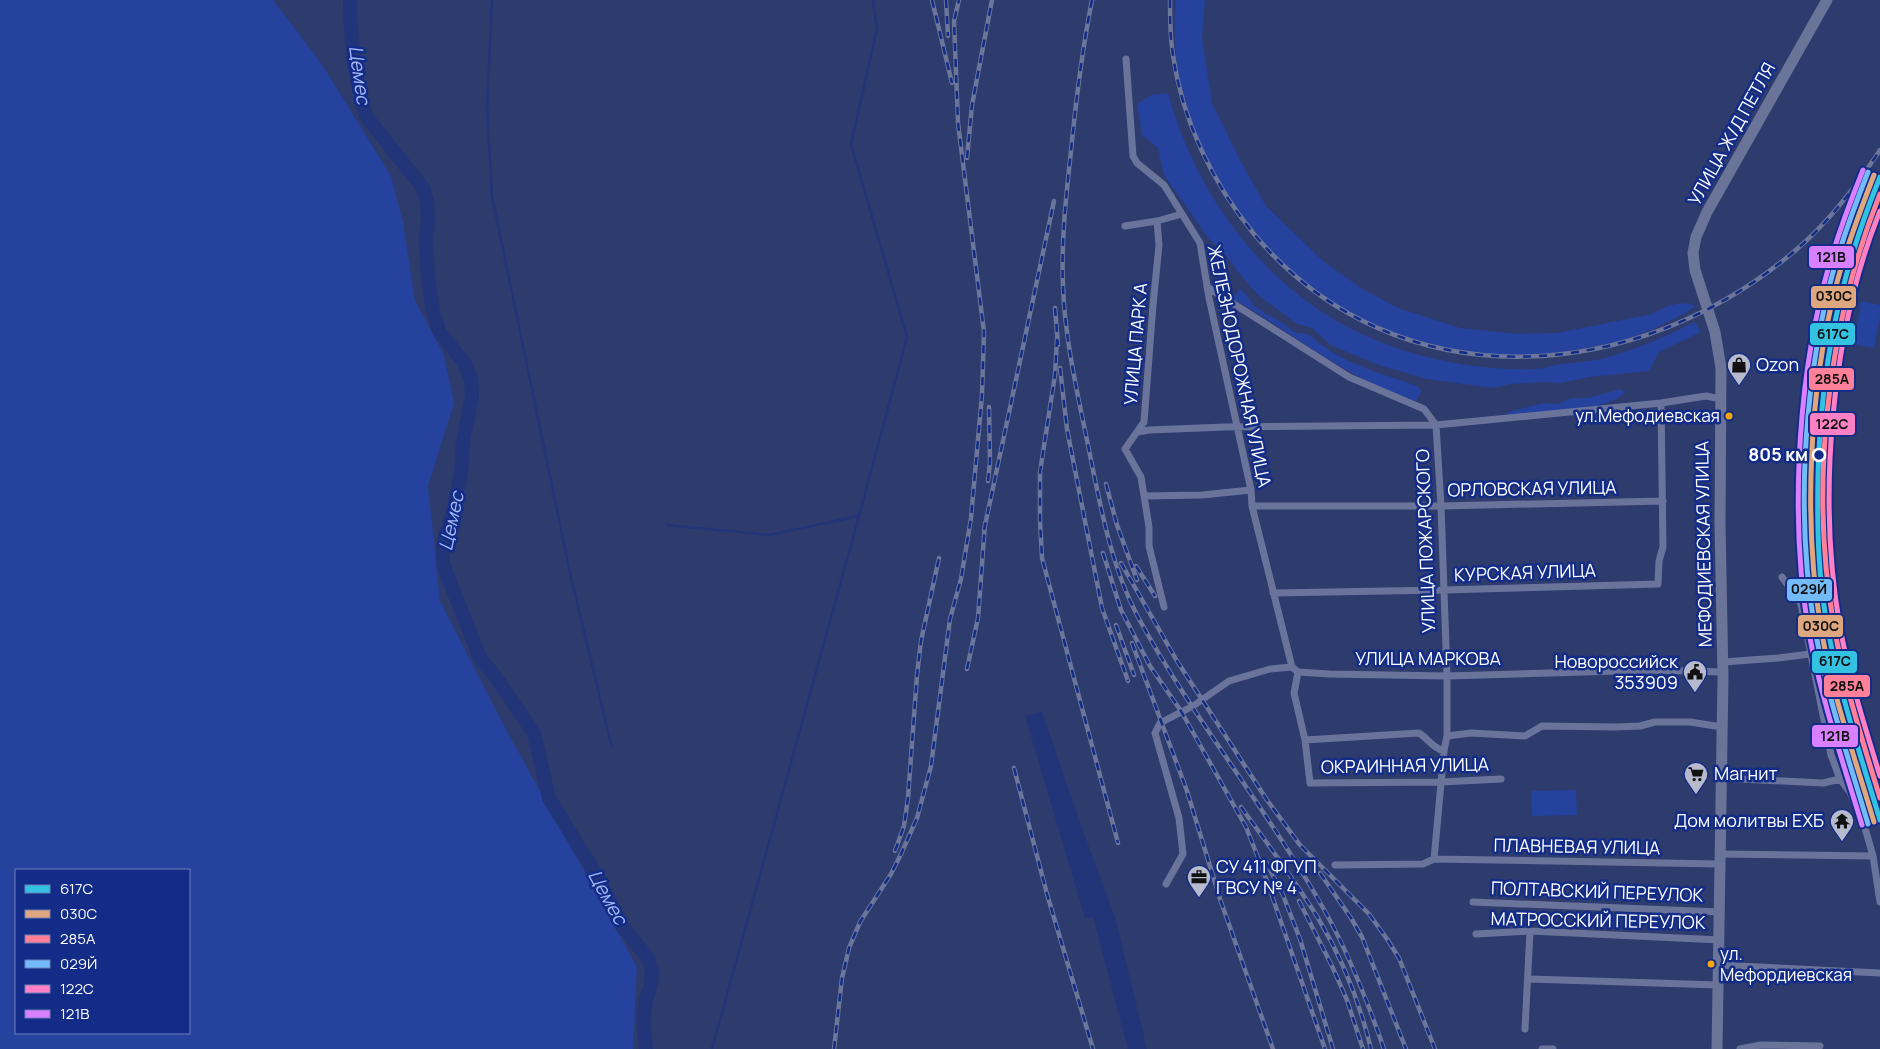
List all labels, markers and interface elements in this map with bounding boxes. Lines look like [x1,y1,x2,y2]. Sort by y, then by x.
water label: Цемес [343,44,377,108]
street label: УЛИЦА Ж/Д ПЕТЛЯ [1682,58,1780,209]
street label: ЖЕЛЕЗНОДОРОЖНАЯ УЛИЦА [1203,242,1278,490]
line badge: 121В [1808,245,1855,269]
text: 121В [1816,247,1846,266]
street label: УЛИЦА ПАРК А [1118,281,1152,406]
line badge: 030C [1810,285,1857,309]
text: 030C [1816,286,1852,305]
line badge: 617C [1809,322,1856,346]
text: 617C [1817,324,1849,343]
shop icon: Ozon [1726,352,1752,386]
place label: Ozon [1756,352,1799,376]
line badge: 285А [1808,367,1855,391]
text: 285А [1815,369,1850,388]
place label: ул.Мефодиевская [1575,404,1720,427]
marker: ул.Мефодиевская [1724,411,1734,421]
line badge: 122С [1809,412,1856,436]
text: 122С [1815,414,1849,433]
street label: МЕФОДИЕВСКАЯ УЛИЦА [1689,440,1717,647]
place label: 805 км [1748,442,1808,466]
marker: 805 км [1812,448,1826,462]
street label: УЛИЦА ПОЖАРСКОГО [1410,449,1440,633]
street label: ОРЛОВСКАЯ УЛИЦА [1447,475,1617,501]
water label: Цемес [432,488,470,553]
street label: КУРСКАЯ УЛИЦА [1454,558,1597,586]
line badge: 029Й [1786,578,1833,602]
text: 029Й [1791,579,1827,598]
line badge: 030C [1797,614,1844,638]
text: 030C [1803,616,1839,635]
street label: УЛИЦА МАРКОВА [1355,646,1501,670]
place label: Новороссийск 353909 [1554,649,1679,694]
line badge: 617C [1811,650,1858,674]
text: 617C [1819,651,1851,670]
public building icon: Новороссийск 353909 [1682,659,1708,693]
line badge: 285А [1823,674,1871,698]
text: 285А [1830,676,1865,695]
line badge: 121В [1811,724,1859,748]
text: 121В [1820,726,1850,745]
street label: ОКРАИННАЯ УЛИЦА [1321,752,1490,778]
supermarket icon: Магнит [1683,761,1709,795]
place label: Магнит [1714,761,1778,785]
place label: Дом молитвы ЕХБ [1674,808,1824,832]
temple icon: Дом молитвы ЕХБ [1829,808,1855,842]
street label: ПЛАВНЕВАЯ УЛИЦА [1494,833,1661,859]
place label: СУ 411 ФГУП ГВСУ № 4 [1216,854,1317,899]
office icon: СУ 411 ФГУП ГВСУ № 4 [1186,864,1212,898]
water label: Цемес [582,865,634,930]
legend [15,869,190,1034]
street label: ПОЛТАВСКИЙ ПЕРЕУЛОК [1490,875,1704,907]
text: 617C [60,878,93,899]
text: 030C [60,903,98,924]
street label: МАТРОССКИЙ ПЕРЕУЛОК [1490,906,1706,934]
text: 285А [60,928,96,949]
place label: ул. Мефордиевская [1720,942,1852,986]
text: 029Й [60,953,97,974]
marker: ул. Мефордиевская [1706,959,1716,969]
text: 122С [60,978,94,999]
text: 121В [60,1003,89,1024]

